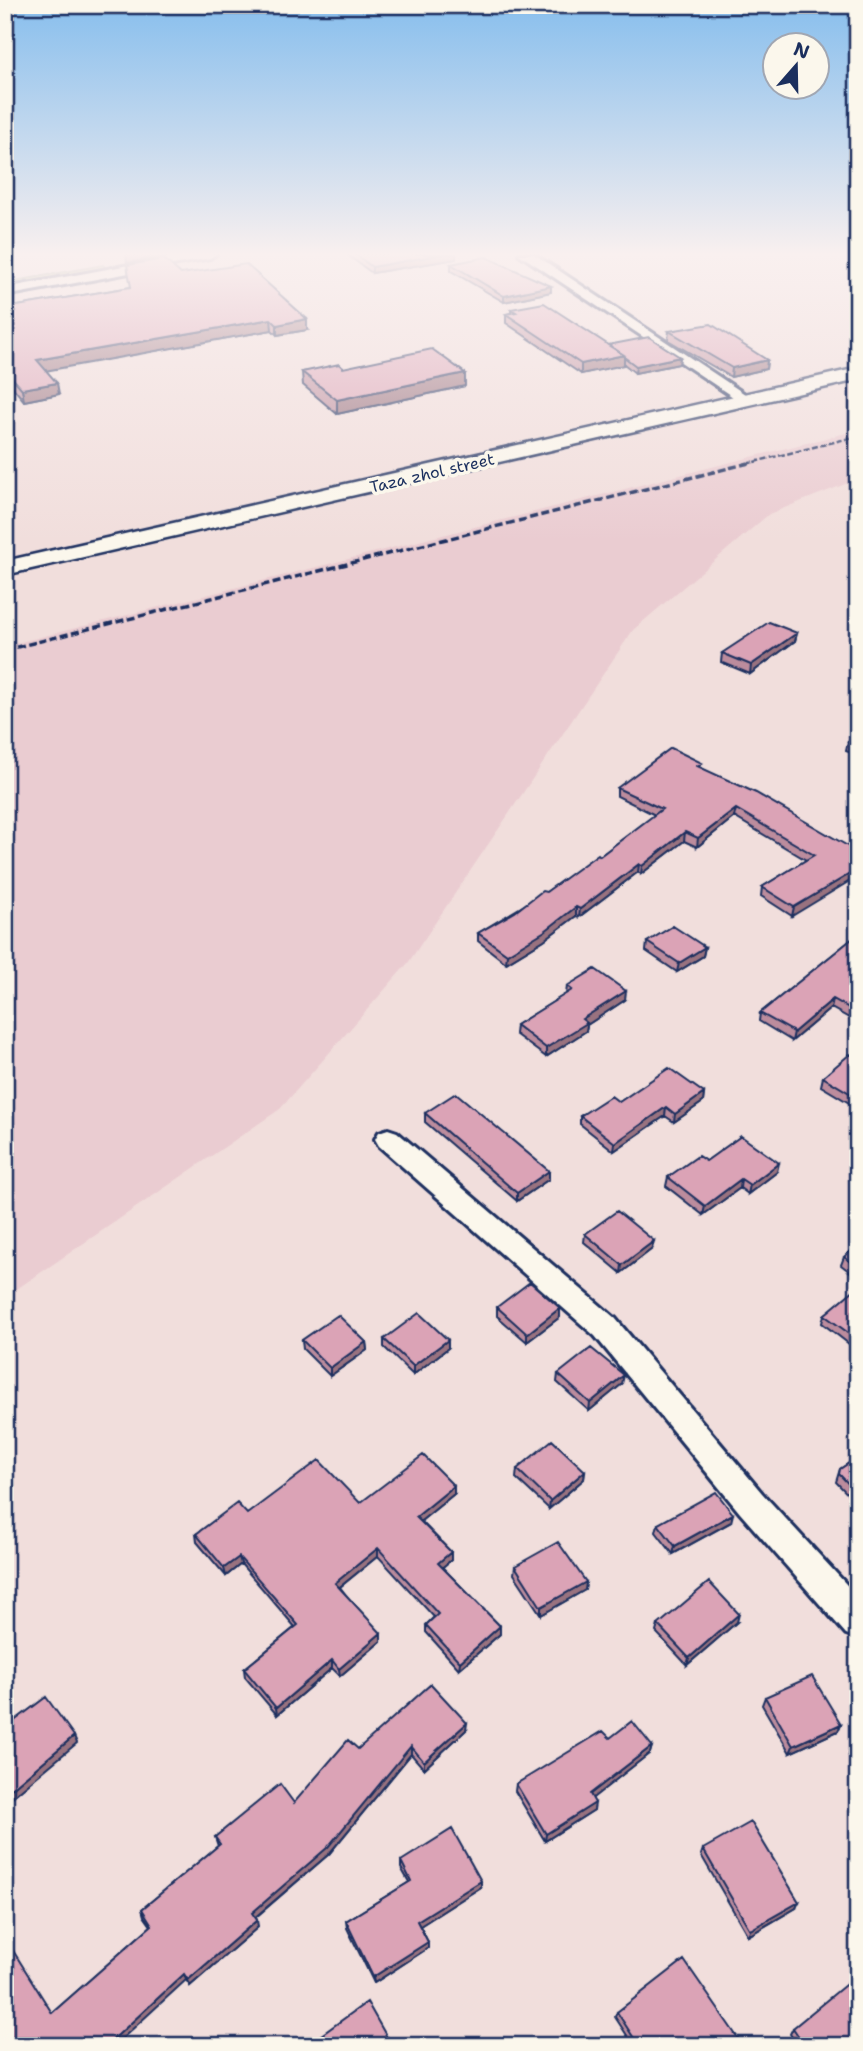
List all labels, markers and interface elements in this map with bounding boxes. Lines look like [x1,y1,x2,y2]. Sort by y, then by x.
north arrow [762,32,832,102]
text: N [790,36,813,65]
street label: Taza zhol street [368,448,496,498]

